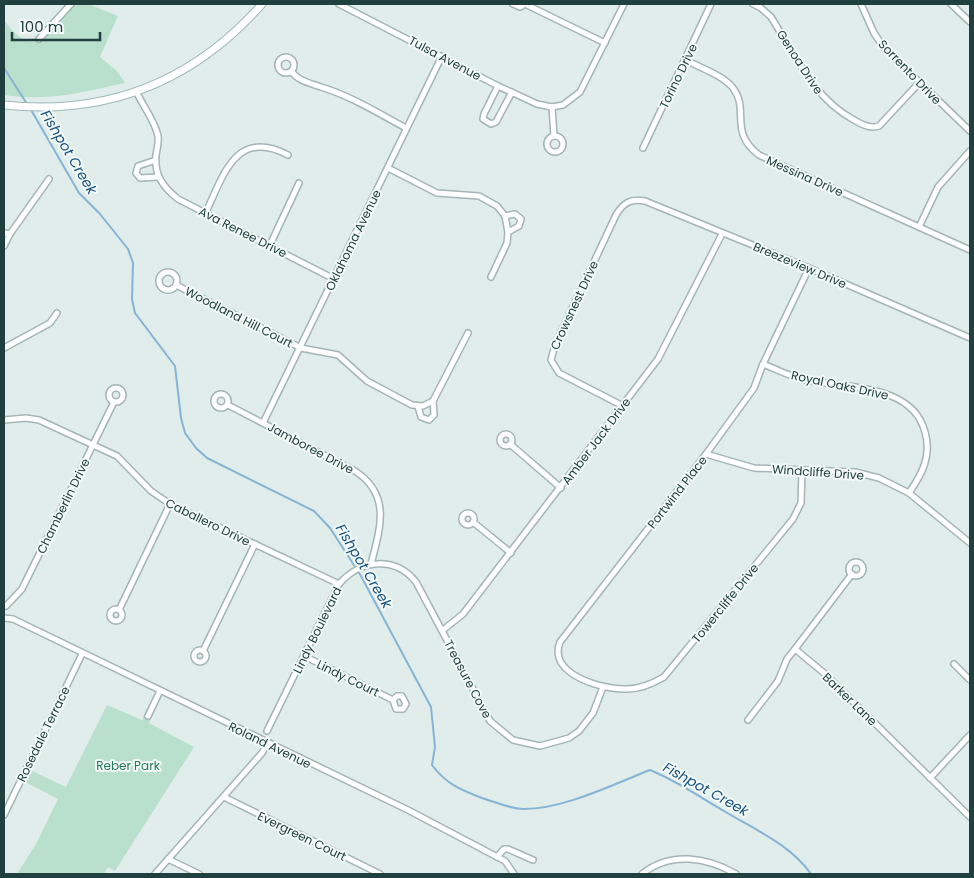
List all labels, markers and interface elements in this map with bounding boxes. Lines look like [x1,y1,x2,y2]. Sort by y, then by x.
scale bar [12,10,100,42]
text: 100 m [20,16,63,37]
street label: Genoa Drive [773,27,827,97]
street label: Tulsa Avenue [406,32,484,84]
street label: Sorrento Drive [875,36,945,108]
street label: Torino Drive [655,41,701,111]
water label: Fishpot Creek [36,106,102,199]
street label: Messina Drive [764,151,846,201]
street label: Oklahoma Avenue [321,186,385,294]
street label: Ava Renee Drive [196,202,290,262]
street label: Breezeview Drive [751,238,849,292]
street label: Crowsnest Drive [546,258,602,352]
street label: Woodland Hill Court [182,282,296,352]
street label: Royal Oaks Drive [790,366,890,404]
street label: Amber Jack Drive [558,394,634,488]
street label: Jamboree Drive [265,418,357,478]
street label: Portwind Place [643,452,711,532]
street label: Chamberlin Drive [32,455,94,557]
street label: Windcliffe Drive [771,460,865,484]
street label: Caballero Drive [163,494,253,550]
water label: Fishpot Creek [331,520,397,613]
street label: Towercliffe Drive [688,560,762,646]
street label: Lindy Boulevard [289,584,345,676]
street label: Treasure Cove [440,637,496,721]
street label: Lindy Court [314,656,382,700]
street label: Barker Lane [819,669,881,729]
street label: Rosedale Terrace [13,683,73,785]
street label: Roland Avenue [226,718,314,772]
park label: Reber Park [96,757,161,774]
water label: Fishpot Creek [660,757,753,821]
street label: Evergreen Court [255,807,349,865]

